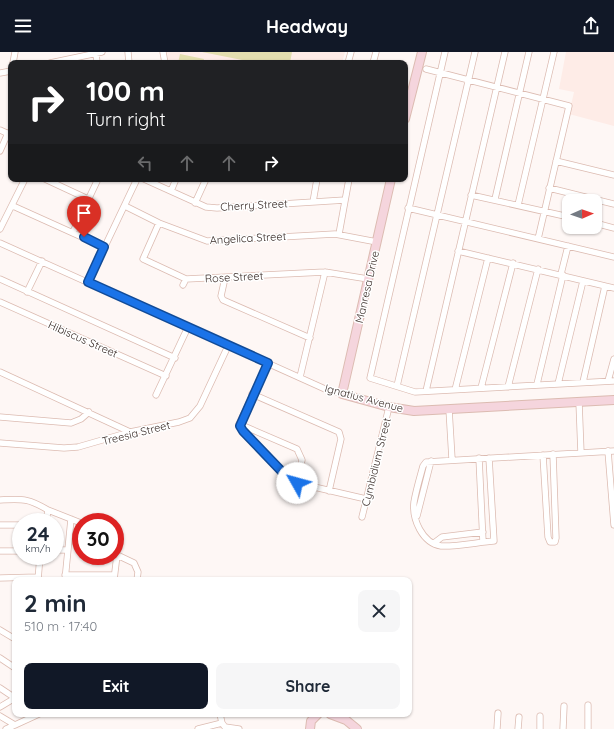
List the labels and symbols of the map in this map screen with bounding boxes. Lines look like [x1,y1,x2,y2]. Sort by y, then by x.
north arrow [562,194,602,234]
pin [67,196,101,237]
street label: Cherry Street [220,196,288,214]
street label: Angelica Street [209,229,287,247]
street label: Manresa Drive [352,250,382,324]
street label: Rose Street [204,268,264,286]
street label: Hibiscus Street [46,317,120,361]
street label: Ignatius Avenue [323,381,405,415]
street label: Cymbidium Street [358,416,394,508]
street label: Treesia Street [101,418,172,448]
position arrow [276,462,318,504]
speed limit sign: 30 [72,513,124,565]

